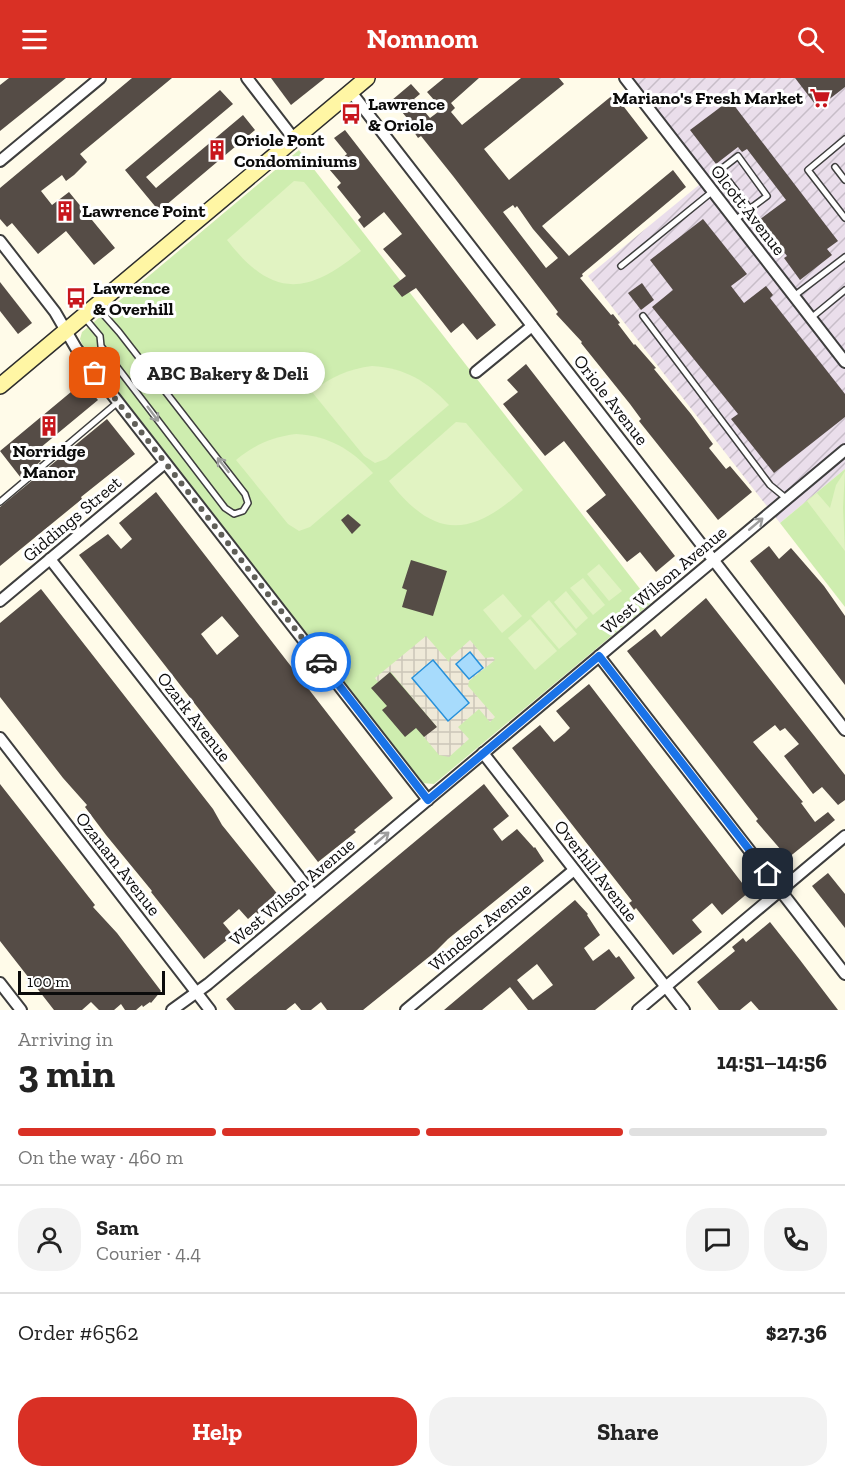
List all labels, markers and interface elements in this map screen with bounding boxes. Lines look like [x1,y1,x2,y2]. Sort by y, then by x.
icon: menu [18,23,51,56]
text: Nomnom [367,23,478,55]
icon: search [794,23,827,56]
supermarket icon: Mariano's Fresh Market [808,86,832,110]
place label: Mariano's Fresh Market [612,87,804,109]
place label: Lawrence & Oriole [368,93,445,136]
bus stop icon: Lawrence & Oriole [339,102,363,126]
place label: Oriole Pont Condominiums [234,129,357,172]
building icon: Oriole Pont Condominiums [205,138,229,162]
street label: Olcott Avenue [706,160,790,260]
building icon: Lawrence Point [53,199,77,223]
place label: Lawrence Point [82,200,206,222]
place label: Lawrence & Overhill [93,277,174,320]
bus stop icon: Lawrence & Overhill [64,286,88,310]
pin [69,347,120,398]
street label: Oriole Avenue [569,350,653,450]
callout: ABC Bakery & Deli [131,352,326,394]
icon: bag [78,356,111,389]
text: ABC Bakery & Deli [147,361,308,385]
one-way arrow [147,405,159,421]
building icon: Norridge Manor [37,414,61,438]
place label: Norridge Manor [12,440,86,483]
one-way arrow [216,458,229,474]
street label: Giddings Street [18,471,126,567]
one-way arrow [748,518,764,531]
street label: West Wilson Avenue [597,521,731,639]
courier [291,632,351,692]
icon: car [305,646,338,679]
street label: Ozark Avenue [152,668,236,766]
street label: Ozanam Avenue [71,808,165,920]
street label: Overhill Avenue [549,816,643,926]
one-way arrow [373,832,389,845]
street label: West Wilson Avenue [225,833,359,951]
pin [742,848,793,899]
icon: home [751,857,784,890]
street label: Windsor Avenue [424,878,536,976]
scale bar [18,968,165,996]
text: 100 m [27,972,69,991]
text: Arriving in [18,1027,113,1051]
text: 14:51–14:56 [717,1048,827,1075]
text: 3 min [18,1050,115,1097]
text: On the way · 460 m [18,1145,183,1169]
button: person [18,1208,81,1271]
button: chat [686,1208,749,1271]
button: phone [764,1208,827,1271]
text: Sam [96,1214,139,1241]
text: Courier · 4.4 [96,1241,201,1265]
text: Order #6562 [18,1319,139,1346]
text: $27.36 [766,1319,827,1346]
button: Help [18,1397,417,1466]
button: Share [429,1397,827,1466]

